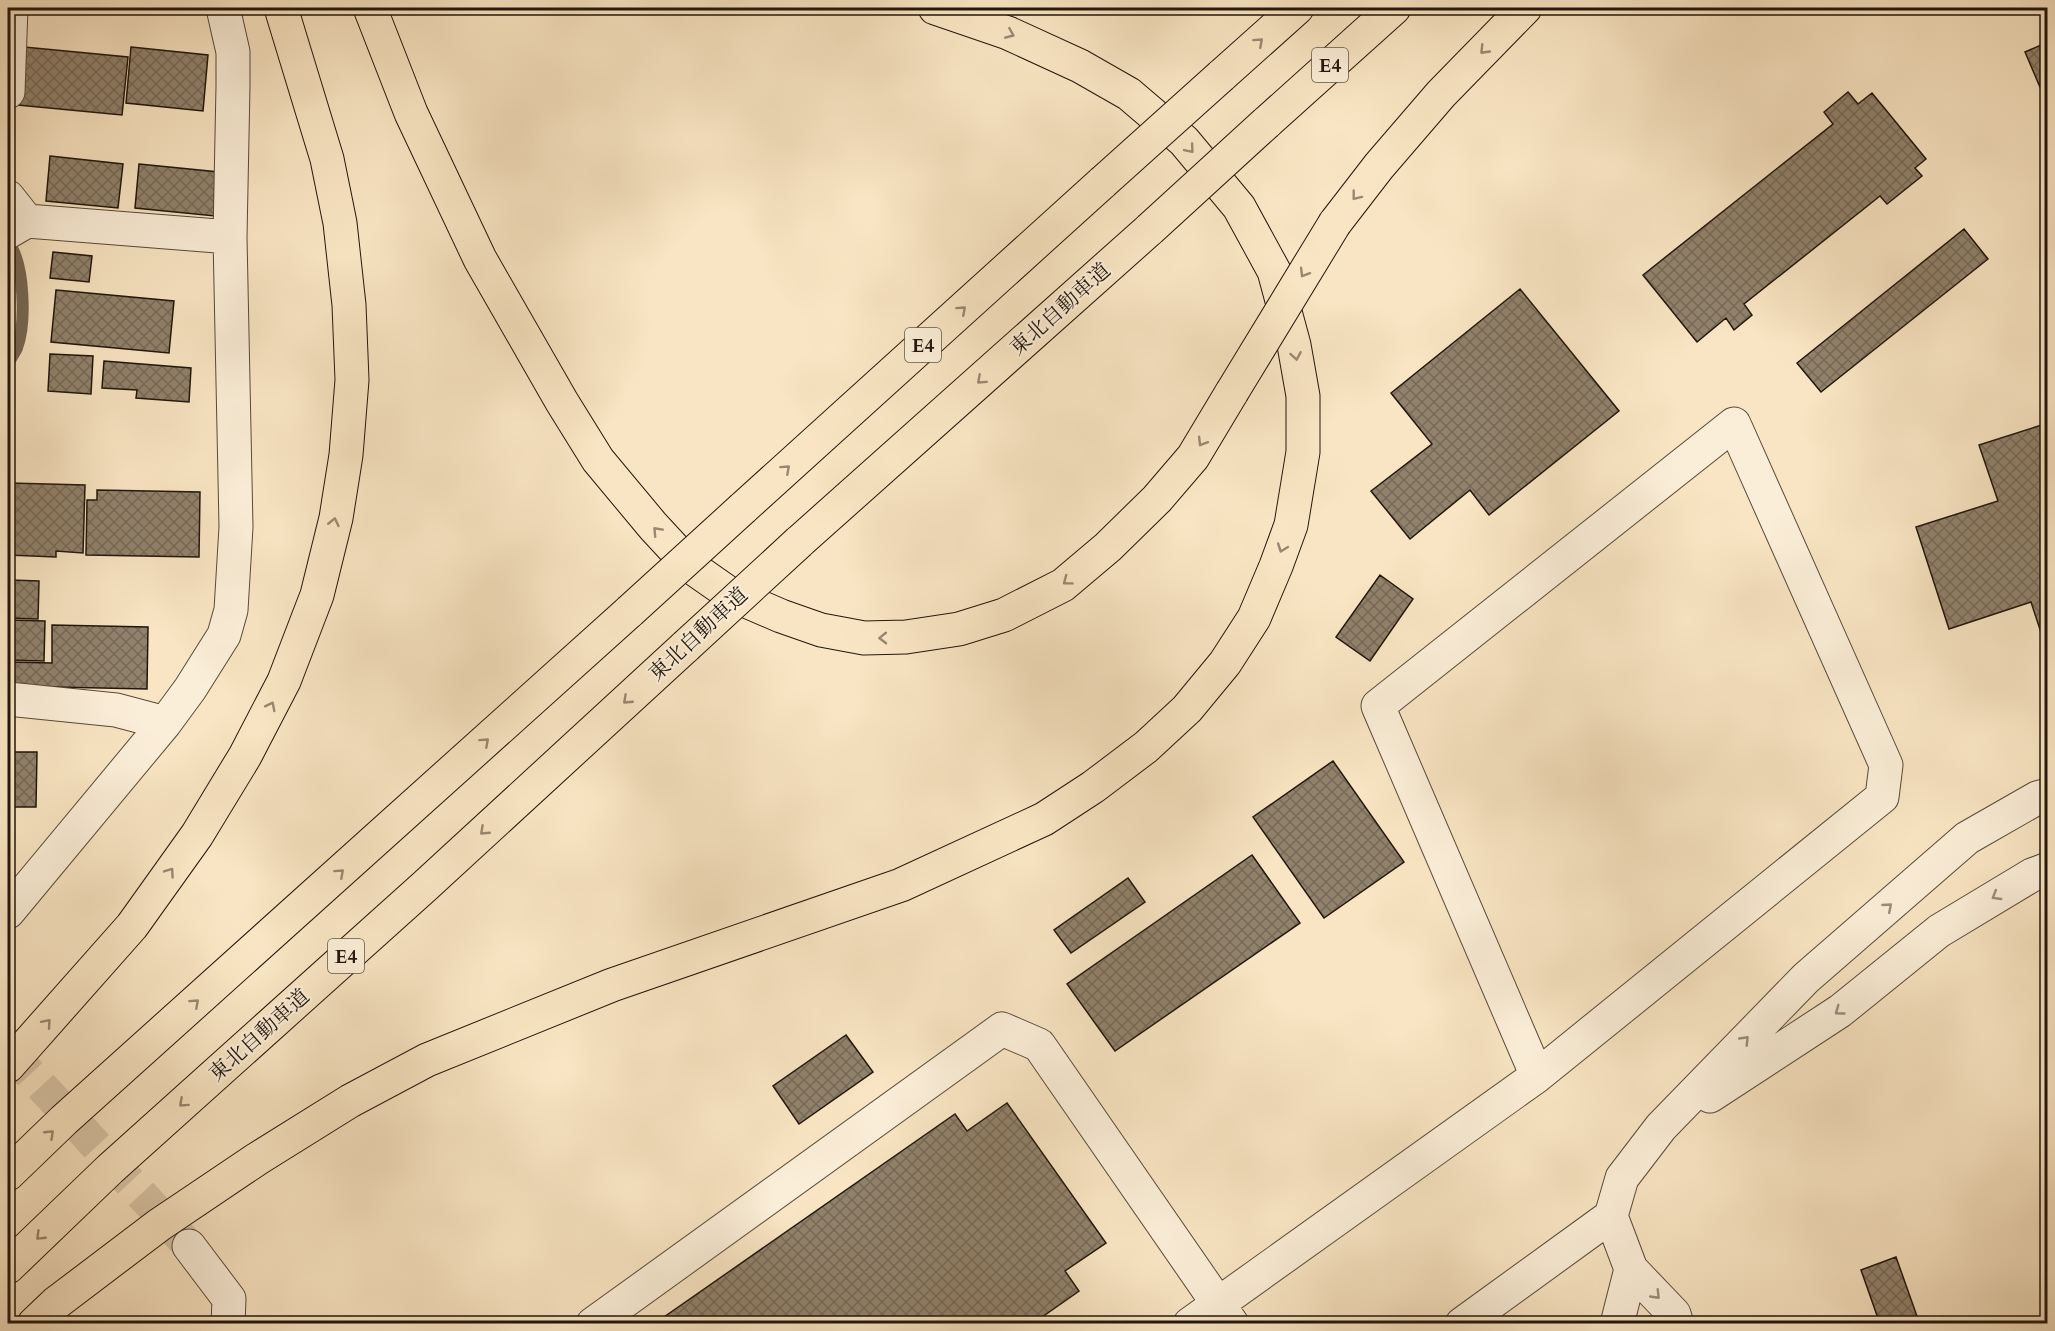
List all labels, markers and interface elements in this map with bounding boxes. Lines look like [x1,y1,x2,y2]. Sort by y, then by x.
one-way arrow [1003,27,1014,39]
one-way arrow [1252,38,1263,49]
one-way arrow [1480,43,1491,53]
road number: E4 [1312,48,1348,82]
one-way arrow [1183,142,1194,153]
one-way arrow [1352,189,1363,200]
street label: 東北自動車道 [1004,256,1117,362]
one-way arrow [1300,267,1312,277]
one-way arrow [955,306,966,317]
road number: E4 [905,328,941,362]
one-way arrow [1289,351,1302,361]
one-way arrow [977,373,988,384]
one-way arrow [1198,436,1209,446]
one-way arrow [779,465,790,476]
one-way arrow [327,517,340,527]
one-way arrow [653,527,664,538]
one-way arrow [1277,542,1290,553]
one-way arrow [1062,574,1073,585]
street label: 東北自動車道 [642,581,754,688]
one-way arrow [879,631,888,644]
one-way arrow [624,692,635,703]
one-way arrow [264,701,275,712]
one-way arrow [478,738,488,749]
one-way arrow [480,824,491,835]
one-way arrow [163,868,174,879]
one-way arrow [333,869,343,880]
one-way arrow [1992,889,2002,901]
one-way arrow [1881,904,1892,915]
road number: E4 [328,939,364,973]
street label: 東北自動車道 [203,982,316,1088]
one-way arrow [188,999,198,1010]
one-way arrow [1834,1004,1845,1015]
one-way arrow [40,1019,51,1030]
one-way arrow [1738,1037,1749,1048]
one-way arrow [180,1096,190,1107]
one-way arrow [43,1130,54,1141]
one-way arrow [37,1228,48,1239]
one-way arrow [1649,1289,1660,1299]

